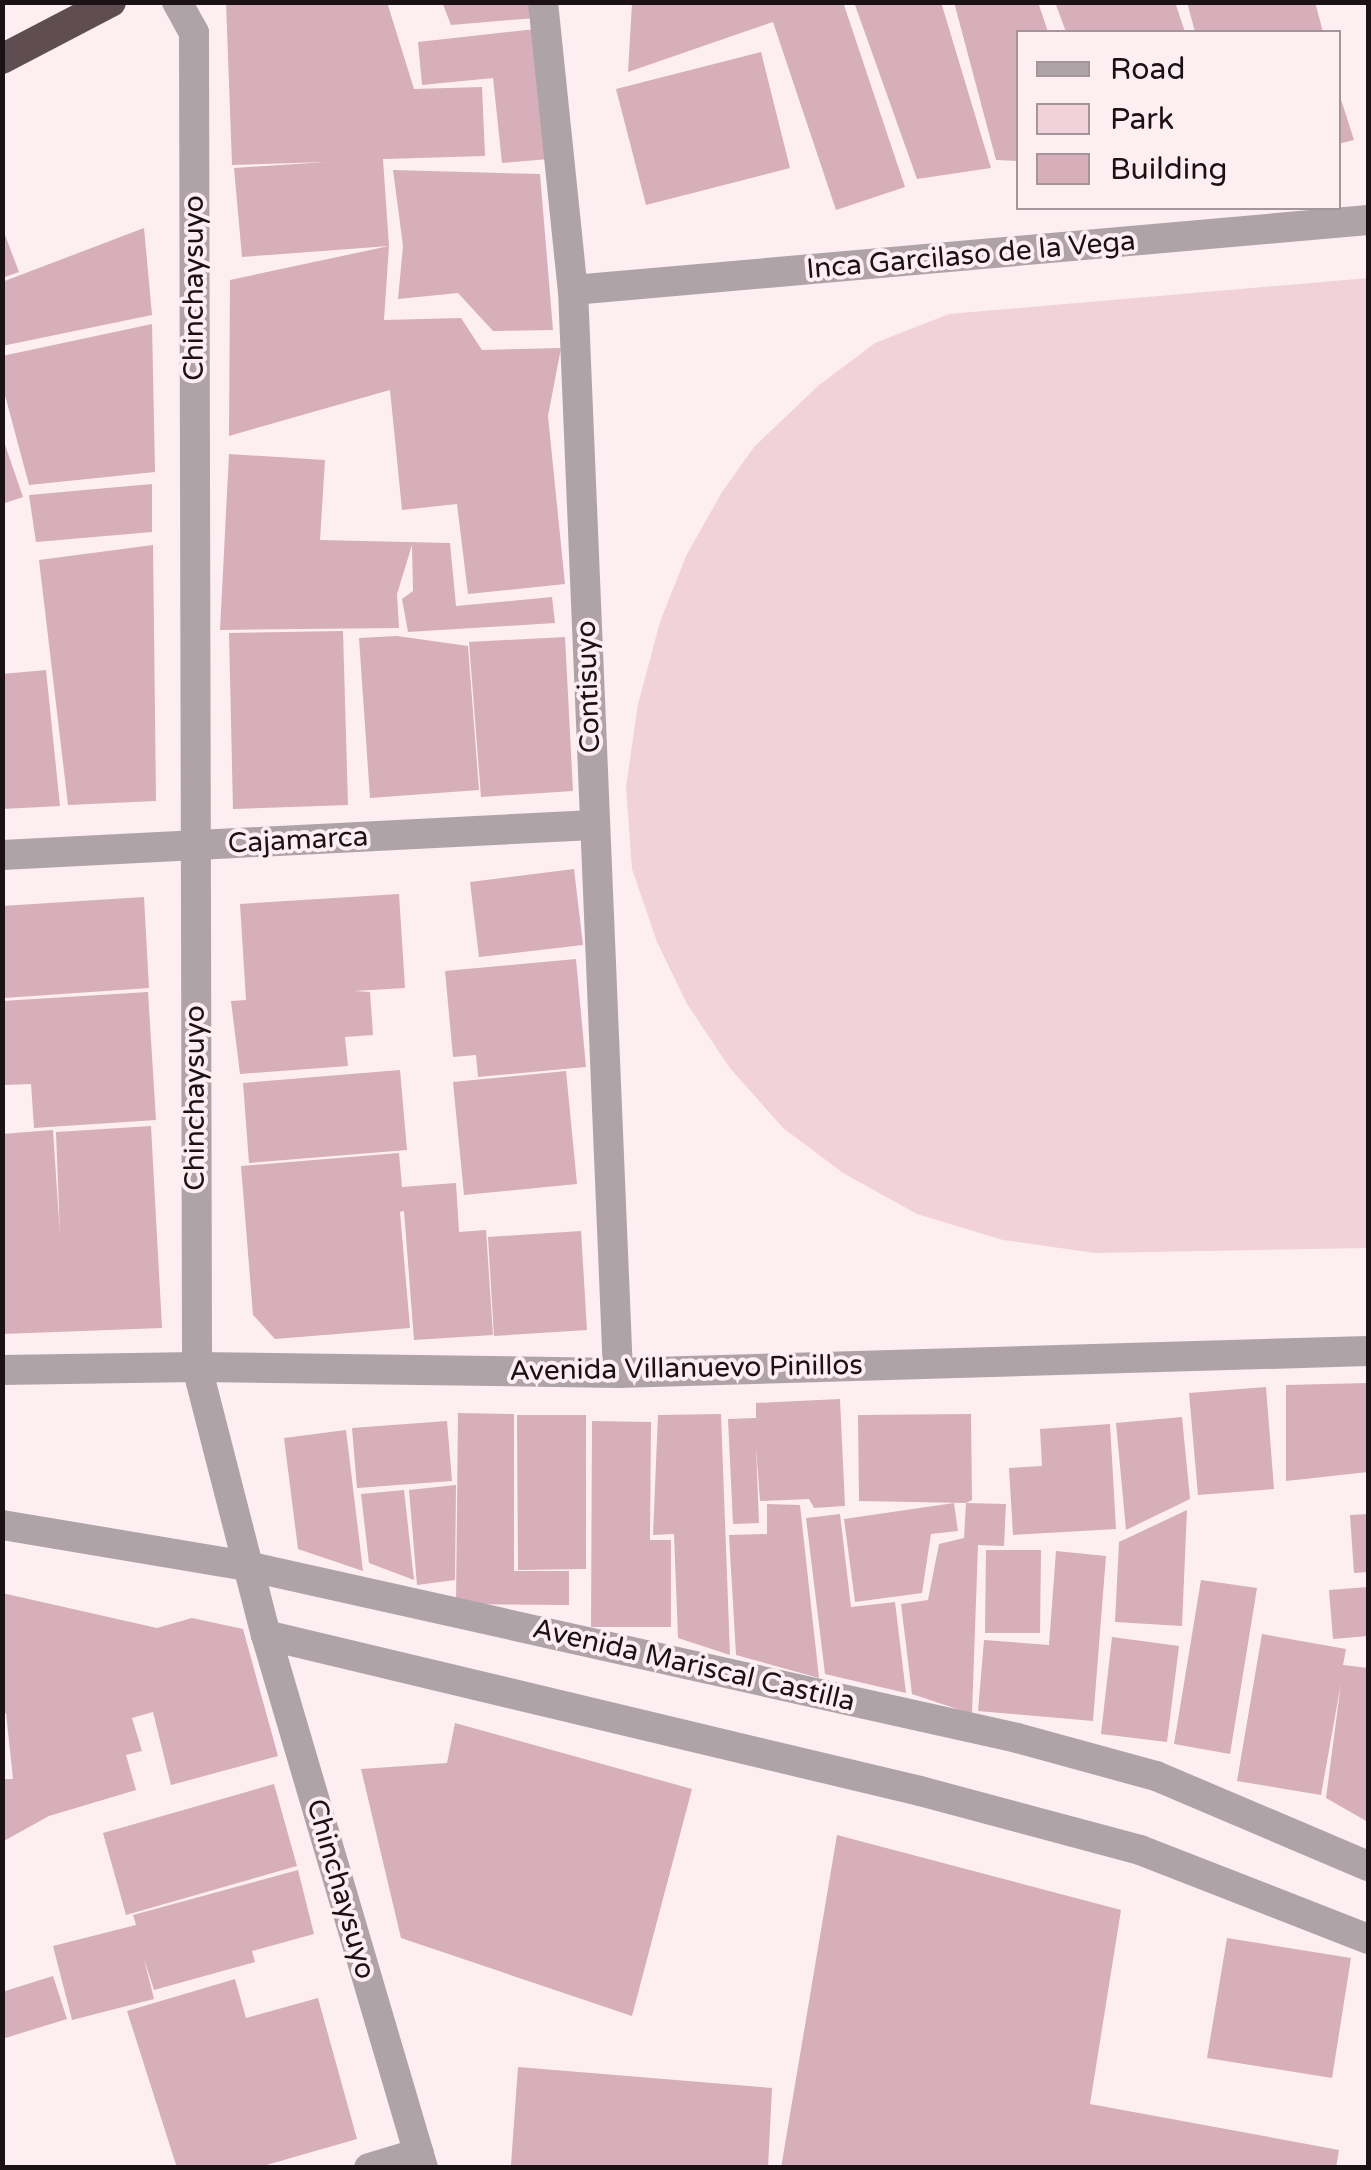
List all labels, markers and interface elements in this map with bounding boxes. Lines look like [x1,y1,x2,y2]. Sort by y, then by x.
legend [1016,30,1341,210]
text: Road [1110,51,1185,88]
text: Park [1110,101,1174,138]
text: Building [1110,151,1227,188]
street label: Chinchaysuyo [177,195,211,381]
street label: Inca Garcilaso de la Vega [805,224,1137,286]
street label: Contisuyo [569,620,607,754]
street label: Cajamarca [227,820,369,860]
street label: Chinchaysuyo [178,1005,212,1191]
street label: Avenida Villanuevo Pinillos [509,1348,863,1388]
street label: Avenida Mariscal Castilla [530,1612,858,1718]
street label: Chinchaysuyo [299,1795,383,1983]

